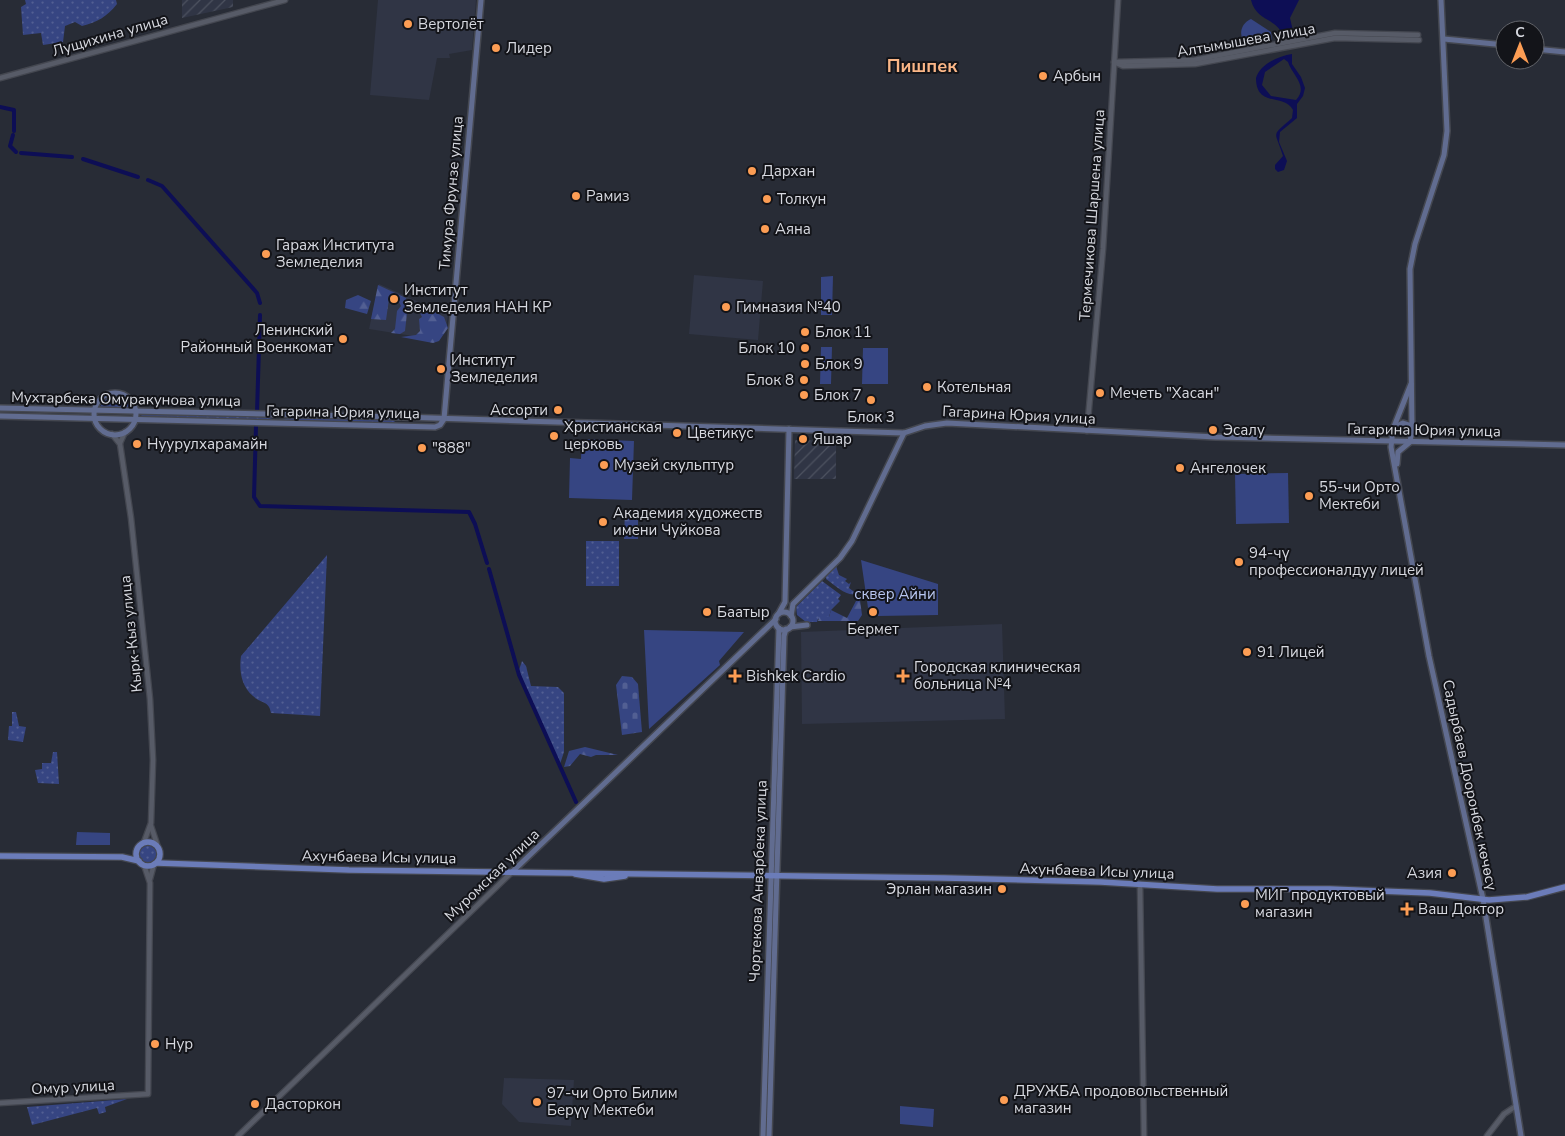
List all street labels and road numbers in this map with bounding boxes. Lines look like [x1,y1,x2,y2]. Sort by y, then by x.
street label: Лущихина улица [50,9,170,61]
street label: Алтымышева улица [1175,18,1317,62]
street label: Термечикова Шаршена улица [1075,109,1109,321]
street label: Тимура Фрунзе улица [434,115,468,271]
street label: Мухтарбека Омуракунова улица [11,387,241,411]
street label: Гагарина Юрия улица [266,401,420,423]
street label: Гагарина Юрия улица [942,401,1096,429]
street label: Гагарина Юрия улица [1347,419,1501,441]
street label: Кырк-Кыз улица [115,575,147,693]
street label: Садырбаев Дооронбек көчөсү [1438,678,1502,892]
street label: Чортекова Анварбека улица [744,780,772,982]
street label: Муромская улица [440,824,544,926]
street label: Ахунбаева Исы улица [301,846,457,868]
street label: Ахунбаева Исы улица [1019,858,1175,884]
street label: Омур улица [31,1075,115,1099]

